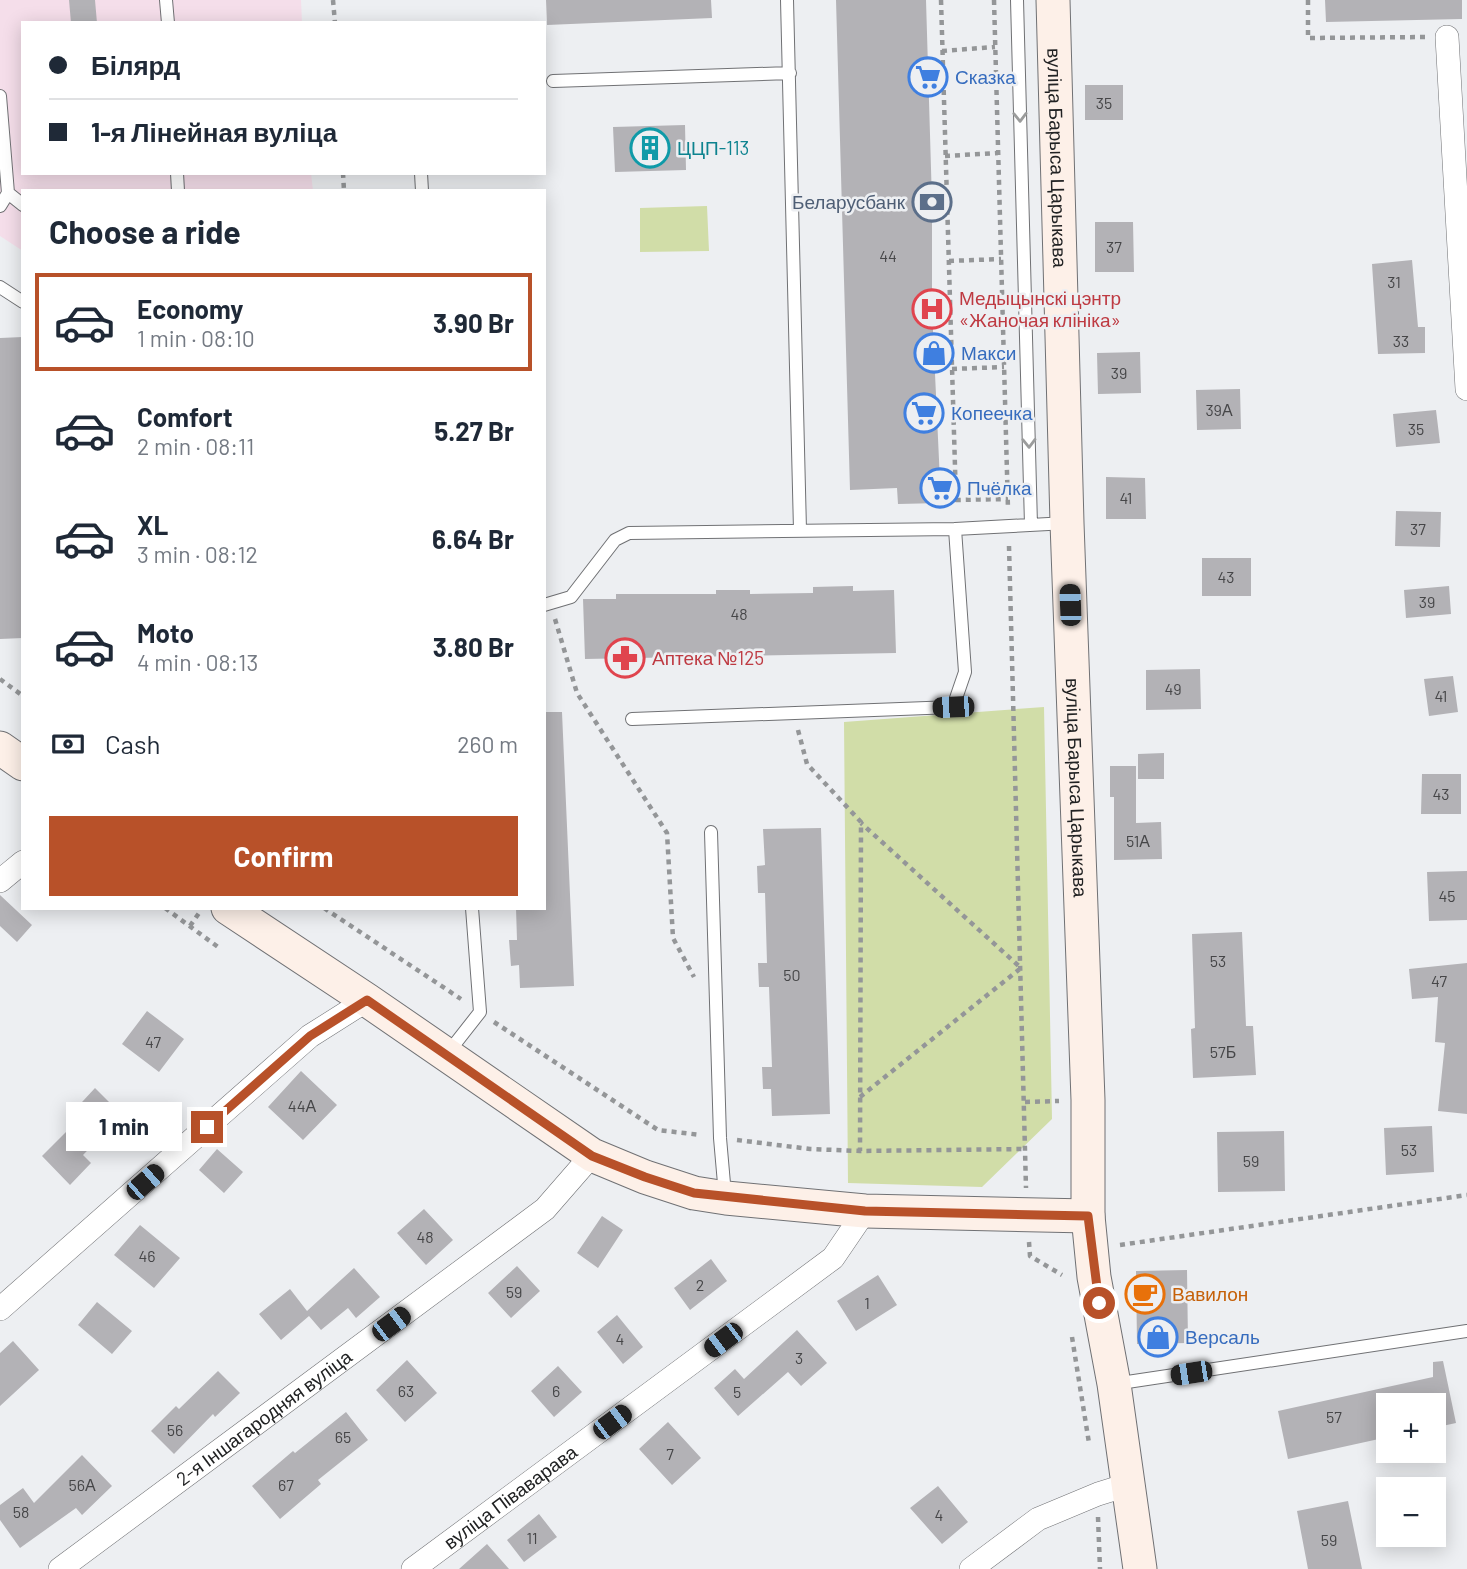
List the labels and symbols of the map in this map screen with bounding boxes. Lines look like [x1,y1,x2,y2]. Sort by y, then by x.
street label: вуліца Барыса Царыкава [1043,48,1072,268]
supermarket icon: Сказка [907,56,949,98]
place label: Сказка [955,65,1016,88]
house number: 35 [1096,93,1112,112]
one-way arrow [1013,112,1028,123]
building icon: ЦЦП-113 [629,127,671,169]
place label: ЦЦП-113 [677,136,749,159]
bank icon: Беларусбанк [911,181,953,223]
place label: Беларусбанк [792,190,906,213]
house number: 37 [1106,237,1122,256]
house number: 44 [879,246,897,265]
house number: 31 [1387,272,1401,291]
place label: Медыцынскі цэнтр «Жаночая клініка» [959,286,1121,331]
hospital icon: Медыцынскі цэнтр «Жаночая клініка» [911,288,953,330]
house number: 33 [1393,331,1409,350]
shop icon: Макси [913,332,955,374]
place label: Макси [961,341,1016,364]
house number: 39 [1111,363,1127,382]
supermarket icon: Копеечка [903,392,945,434]
house number: 39А [1205,400,1233,419]
place label: Копеечка [951,401,1033,424]
house number: 35 [1408,419,1424,438]
one-way arrow [1021,438,1037,448]
supermarket icon: Пчёлка [919,467,961,509]
place label: Пчёлка [967,476,1032,499]
house number: 41 [1120,488,1132,507]
house number: 37 [1410,519,1426,538]
house number: 43 [1217,567,1235,586]
car [1059,584,1082,626]
house number: 39 [1419,592,1435,611]
house number: 48 [730,604,748,623]
pharmacy icon: Аптека №125 [604,637,646,679]
place label: Аптека №125 [652,646,764,669]
street label: вуліца Барыса Царыкава [1062,677,1093,898]
house number: 49 [1164,679,1182,698]
house number: 41 [1435,686,1447,705]
car [932,696,975,718]
house number: 43 [1432,784,1450,803]
house number: 51А [1126,831,1150,850]
house number: 45 [1438,886,1456,905]
house number: 53 [1210,951,1226,970]
house number: 50 [783,965,801,984]
house number: 47 [1431,971,1447,990]
house number: 47 [145,1032,161,1051]
house number: 57Б [1210,1042,1236,1061]
house number: 44А [288,1096,316,1115]
callout: 1 min [67,1102,182,1152]
route end [191,1111,223,1143]
house number: 53 [1401,1140,1417,1159]
house number: 59 [1243,1151,1259,1170]
car [123,1160,168,1204]
house number: 48 [416,1227,434,1246]
house number: 46 [138,1246,156,1265]
cafe icon: Вавилон [1124,1273,1166,1315]
house number: 2 [696,1275,704,1294]
house number: 59 [506,1282,522,1301]
place label: Вавилон [1172,1282,1248,1305]
route start [1083,1287,1115,1319]
house number: 1 [864,1293,870,1312]
car [368,1303,415,1345]
shop icon: Версаль [1137,1316,1179,1358]
car [700,1319,747,1361]
place label: Версаль [1185,1325,1260,1348]
house number: 4 [616,1329,624,1348]
street label: 2-я Іншагародняя вуліца [171,1344,356,1490]
house number: 3 [795,1348,803,1367]
car [1169,1359,1214,1387]
house number: 63 [398,1381,414,1400]
house number: 6 [552,1381,560,1400]
house number: 5 [733,1382,741,1401]
car [589,1401,636,1443]
house number: 57 [1326,1407,1342,1426]
house number: 56 [167,1420,183,1439]
house number: 65 [335,1427,351,1446]
street label: вуліца Піваварава [439,1440,581,1553]
house number: 7 [666,1444,674,1463]
house number: 56А [68,1475,96,1494]
house number: 67 [278,1475,294,1494]
house number: 58 [13,1502,29,1521]
house number: 4 [935,1505,943,1524]
house number: 11 [526,1528,538,1547]
house number: 59 [1321,1530,1337,1549]

